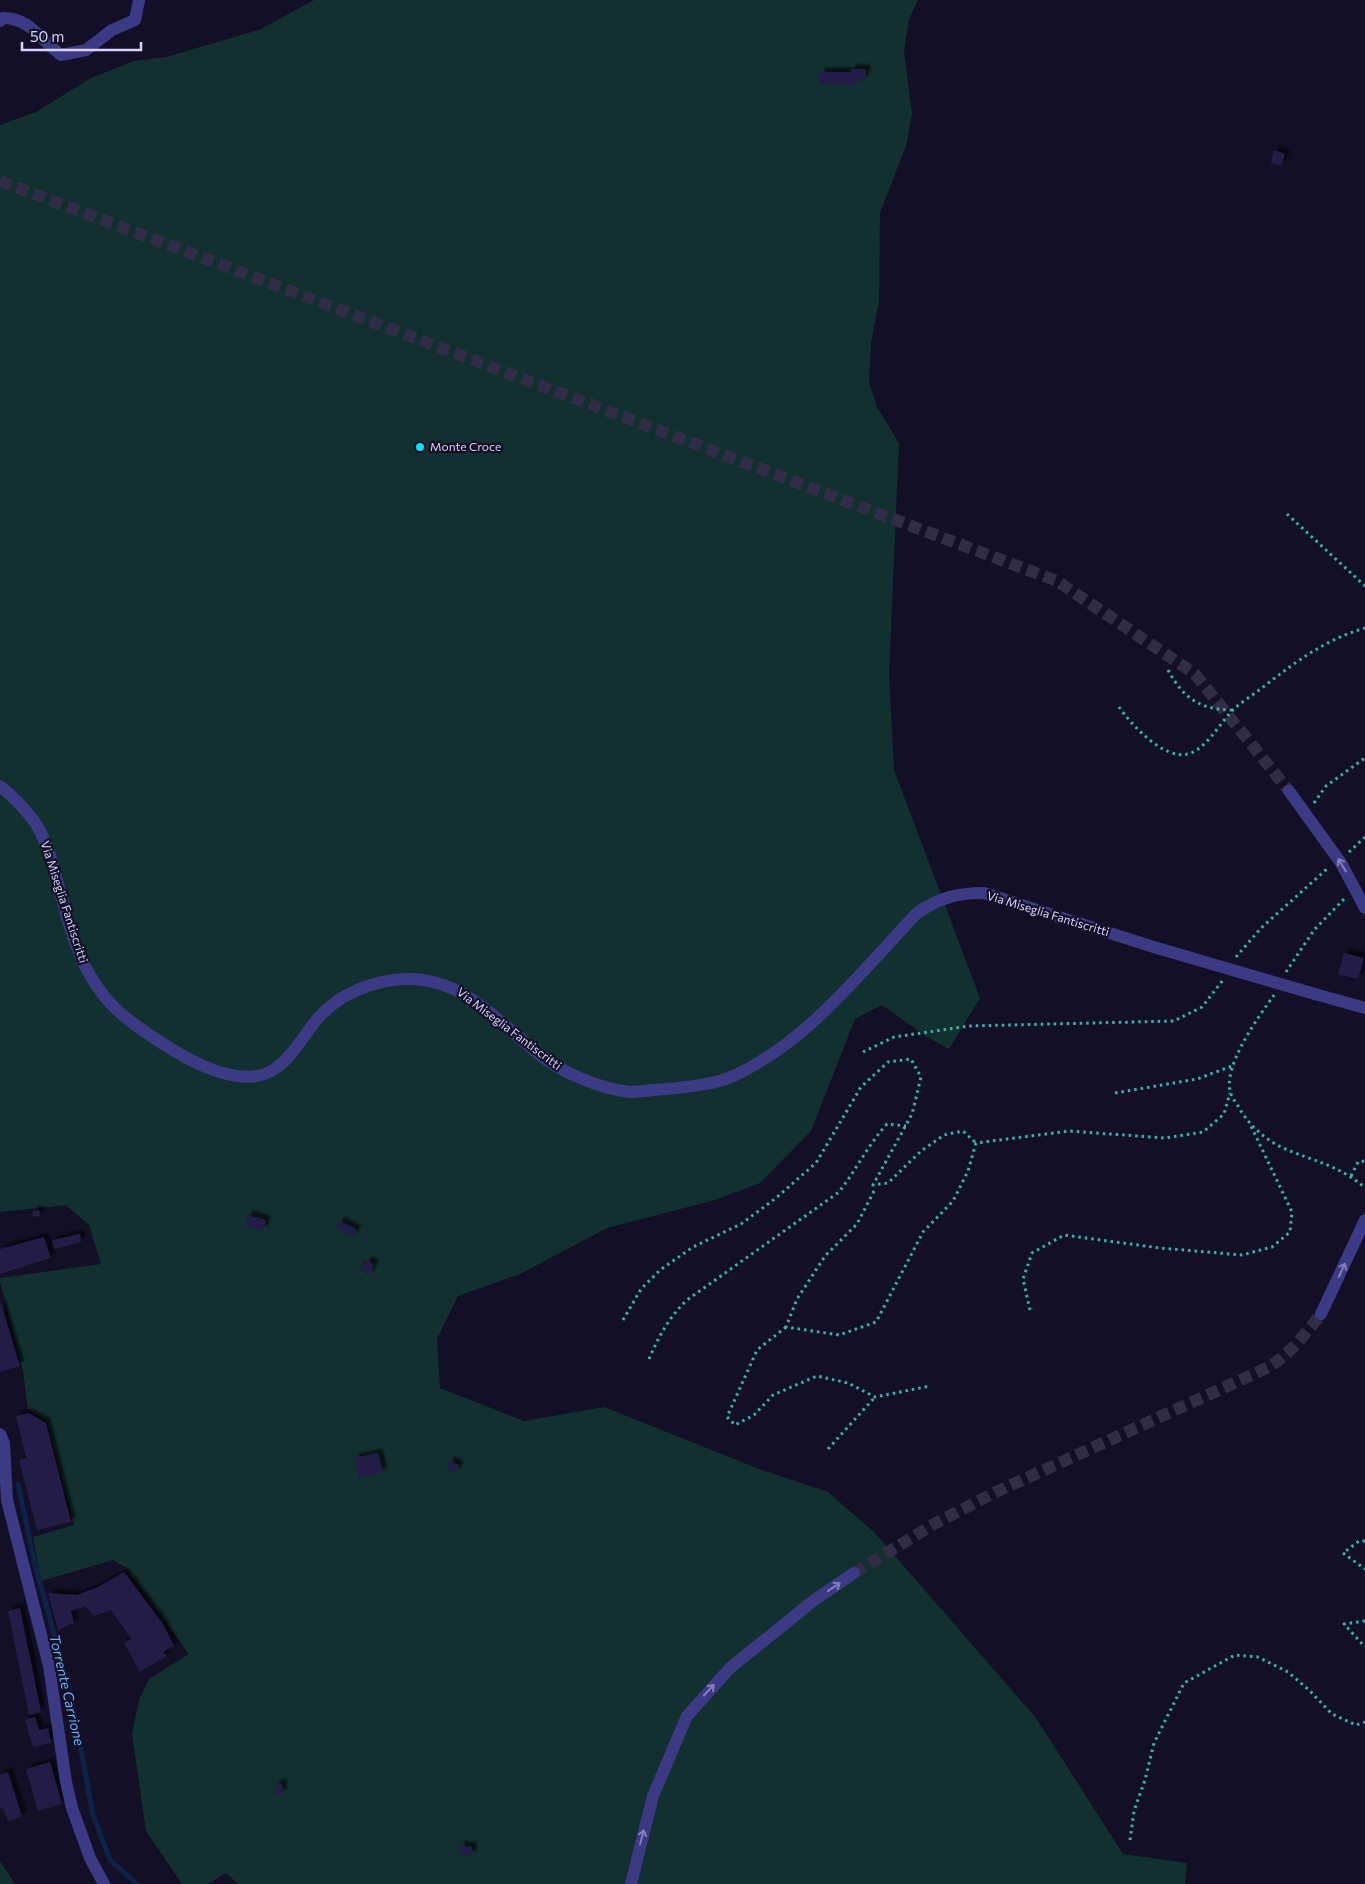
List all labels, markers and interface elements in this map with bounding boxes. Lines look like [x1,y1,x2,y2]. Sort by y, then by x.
scale bar [22,20,141,52]
text: 50 m [30,27,64,45]
place label: Monte Croce [430,439,501,453]
marker: Monte Croce [414,441,426,453]
street label: Via Miseglia Fantiscritti [39,839,91,964]
one-way arrow [1337,859,1347,873]
street label: Via Miseglia Fantiscritti [985,888,1111,938]
street label: Via Miseglia Fantiscritti [454,984,565,1072]
one-way arrow [1338,1263,1347,1278]
one-way arrow [826,1582,840,1592]
water label: Torrente Carrione [46,1633,89,1748]
one-way arrow [703,1684,715,1697]
one-way arrow [638,1829,648,1845]

